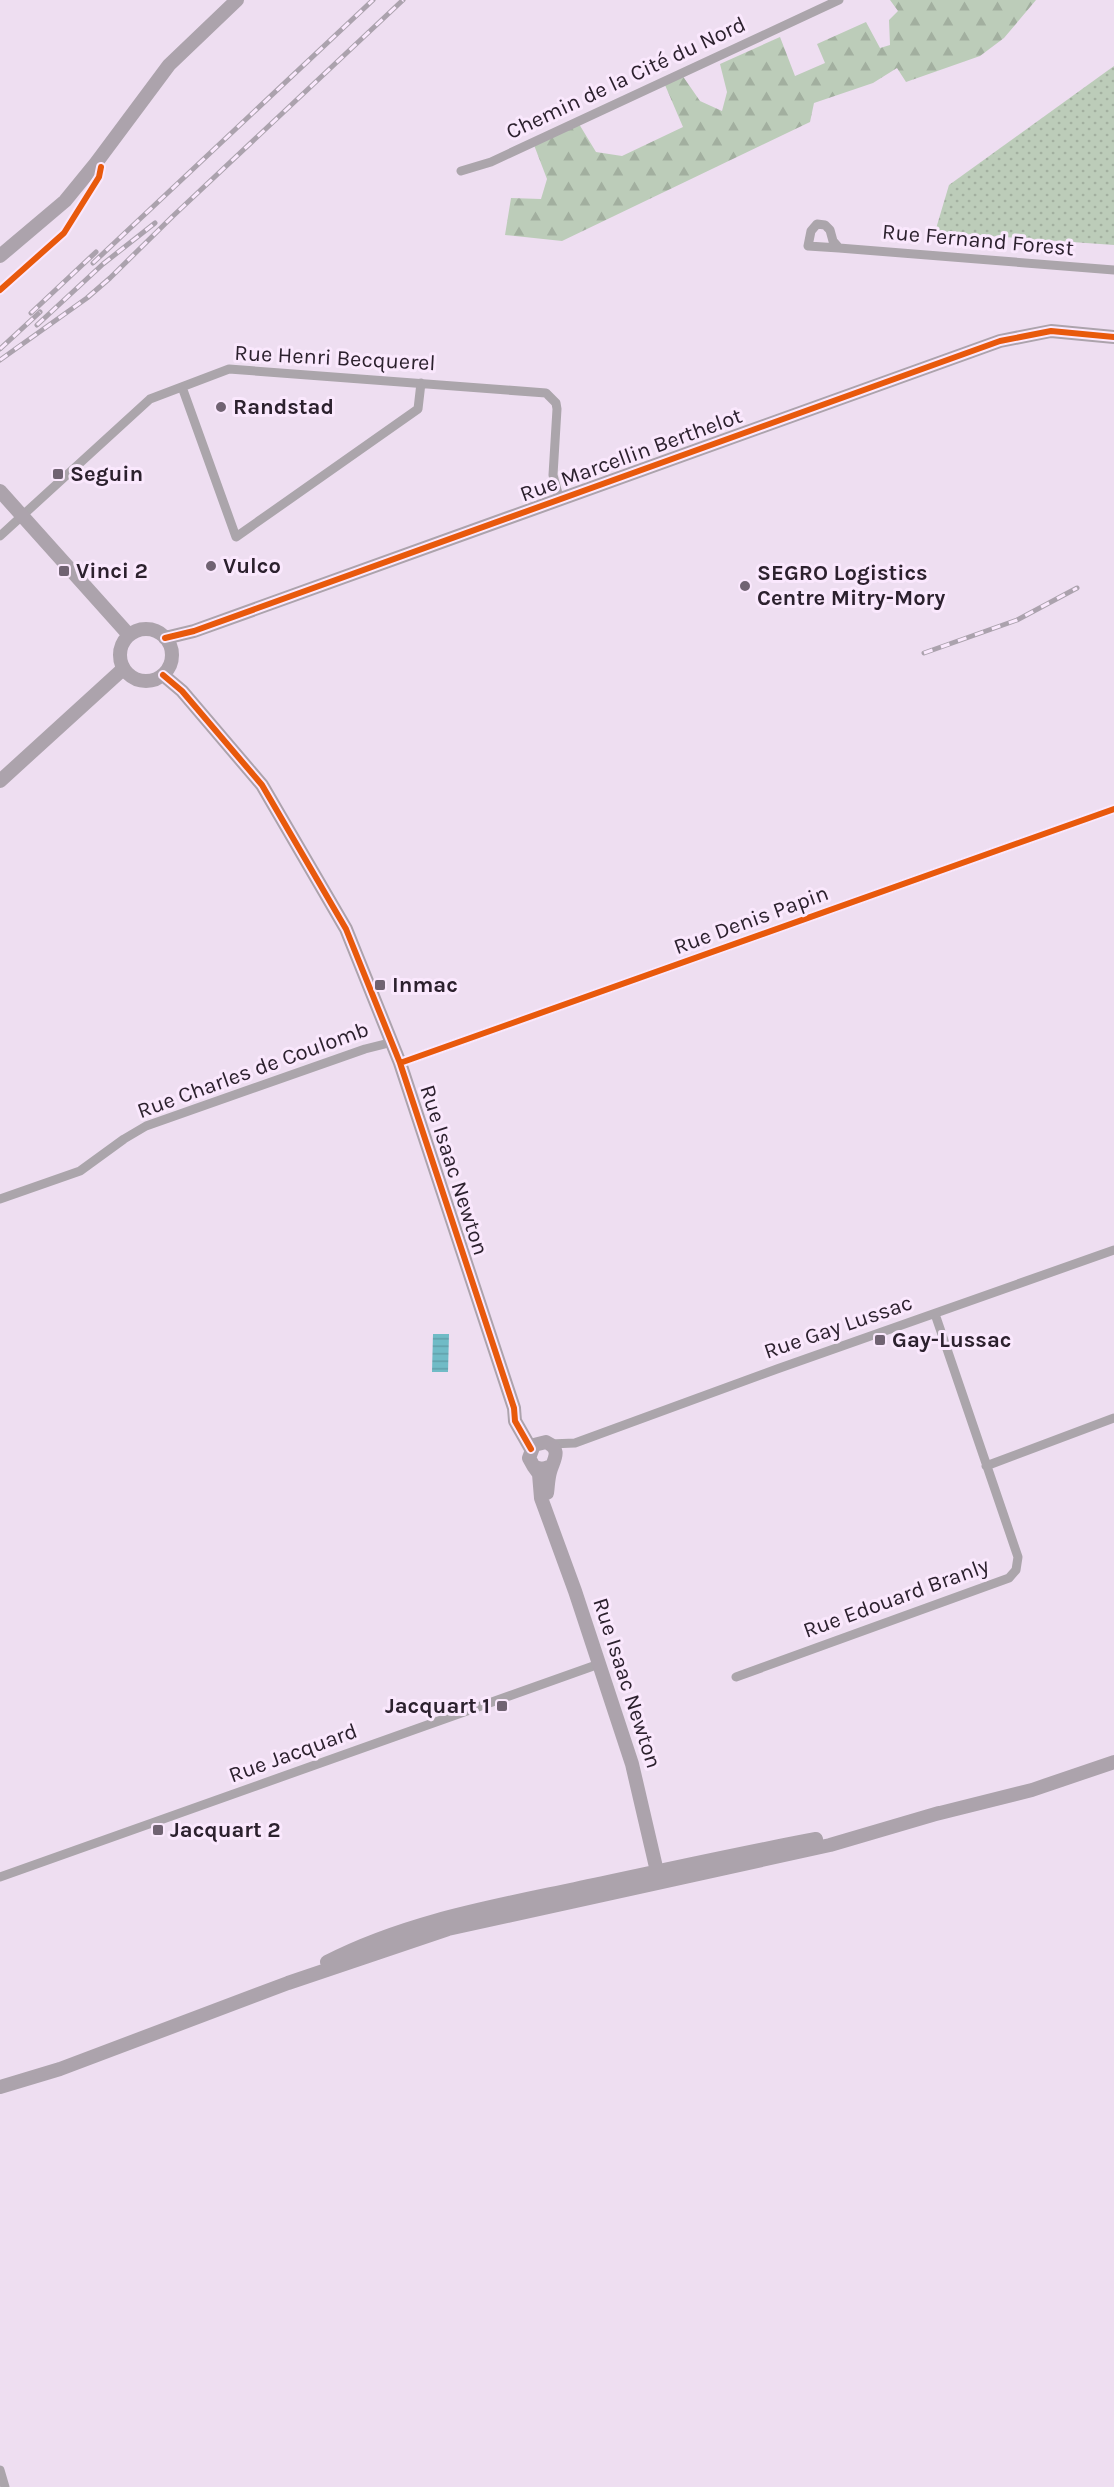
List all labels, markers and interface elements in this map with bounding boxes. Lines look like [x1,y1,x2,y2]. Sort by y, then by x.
street label: Chemin de la Cité du Nord [502,11,750,145]
street label: Rue Fernand Forest [881,219,1075,261]
street label: Rue Henri Becquerel [234,340,436,376]
place label: Randstad [233,394,334,420]
marker: Randstad [214,400,228,414]
street label: Rue Marcellin Berthelot [516,403,746,507]
place label: Seguin [70,461,143,487]
marker: Seguin [51,467,65,481]
place label: Vulco [223,553,281,579]
place label: Vinci 2 [76,558,148,584]
marker: Vulco [204,559,218,573]
place label: SEGRO Logistics Centre Mitry-Mory [757,560,945,611]
marker: Vinci 2 [57,564,71,578]
marker: SEGRO Logistics Centre Mitry-Mory [738,579,752,593]
street label: Rue Denis Papin [670,880,832,960]
place label: Inmac [392,972,458,998]
marker: Inmac [373,978,387,992]
street label: Rue Charles de Coulomb [134,1016,372,1124]
street label: Rue Isaac Newton [414,1081,494,1259]
street label: Rue Gay Lussac [760,1289,916,1365]
place label: Gay-Lussac [892,1327,1011,1353]
marker: Gay-Lussac [873,1333,887,1347]
street label: Rue Edouard Branly [800,1552,992,1644]
street label: Rue Isaac Newton [587,1594,667,1772]
place label: Jacquart 1 [385,1693,490,1719]
marker: Jacquart 1 [495,1699,509,1713]
street label: Rue Jacquard [225,1718,361,1788]
place label: Jacquart 2 [170,1817,281,1843]
marker: Jacquart 2 [151,1823,165,1837]

